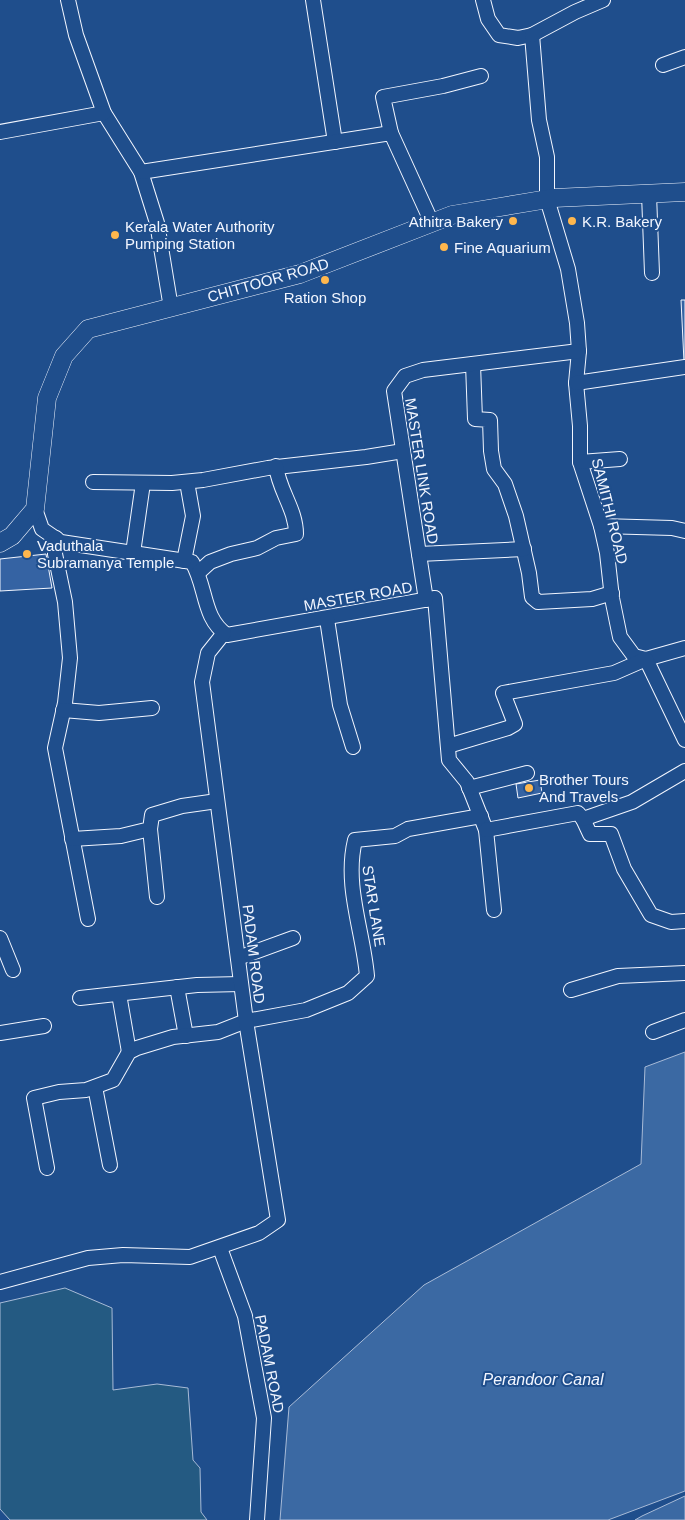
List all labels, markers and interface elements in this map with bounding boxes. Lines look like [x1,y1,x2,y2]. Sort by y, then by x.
place label: Athitra Bakery [409,213,503,230]
place label: K.R. Bakery [582,213,663,230]
marker: Athitra Bakery [507,215,519,227]
marker: K.R. Bakery [566,215,578,227]
place label: Kerala Water Authority Pumping Station [125,218,275,252]
marker: Kerala Water Authority Pumping Station [109,229,121,241]
place label: Fine Aquarium [454,239,551,256]
marker: Fine Aquarium [438,241,450,253]
street label: CHITTOOR ROAD [205,254,331,305]
marker: Ration Shop [319,274,331,286]
place label: Ration Shop [284,289,366,306]
street label: MASTER LINK ROAD [402,397,442,545]
street label: SAMITHI ROAD [589,456,631,566]
place label: Vaduthala Subramanya Temple [37,537,174,571]
marker: Vaduthala Subramanya Temple [21,548,33,560]
street label: MASTER ROAD [302,578,414,614]
place label: Brother Tours And Travels [539,771,629,805]
marker: Brother Tours And Travels [523,782,535,794]
street label: STAR LANE [359,864,389,948]
street label: PADAM ROAD [239,903,269,1005]
street label: PADAM ROAD [252,1313,288,1415]
water label: Perandoor Canal [483,1371,604,1388]

